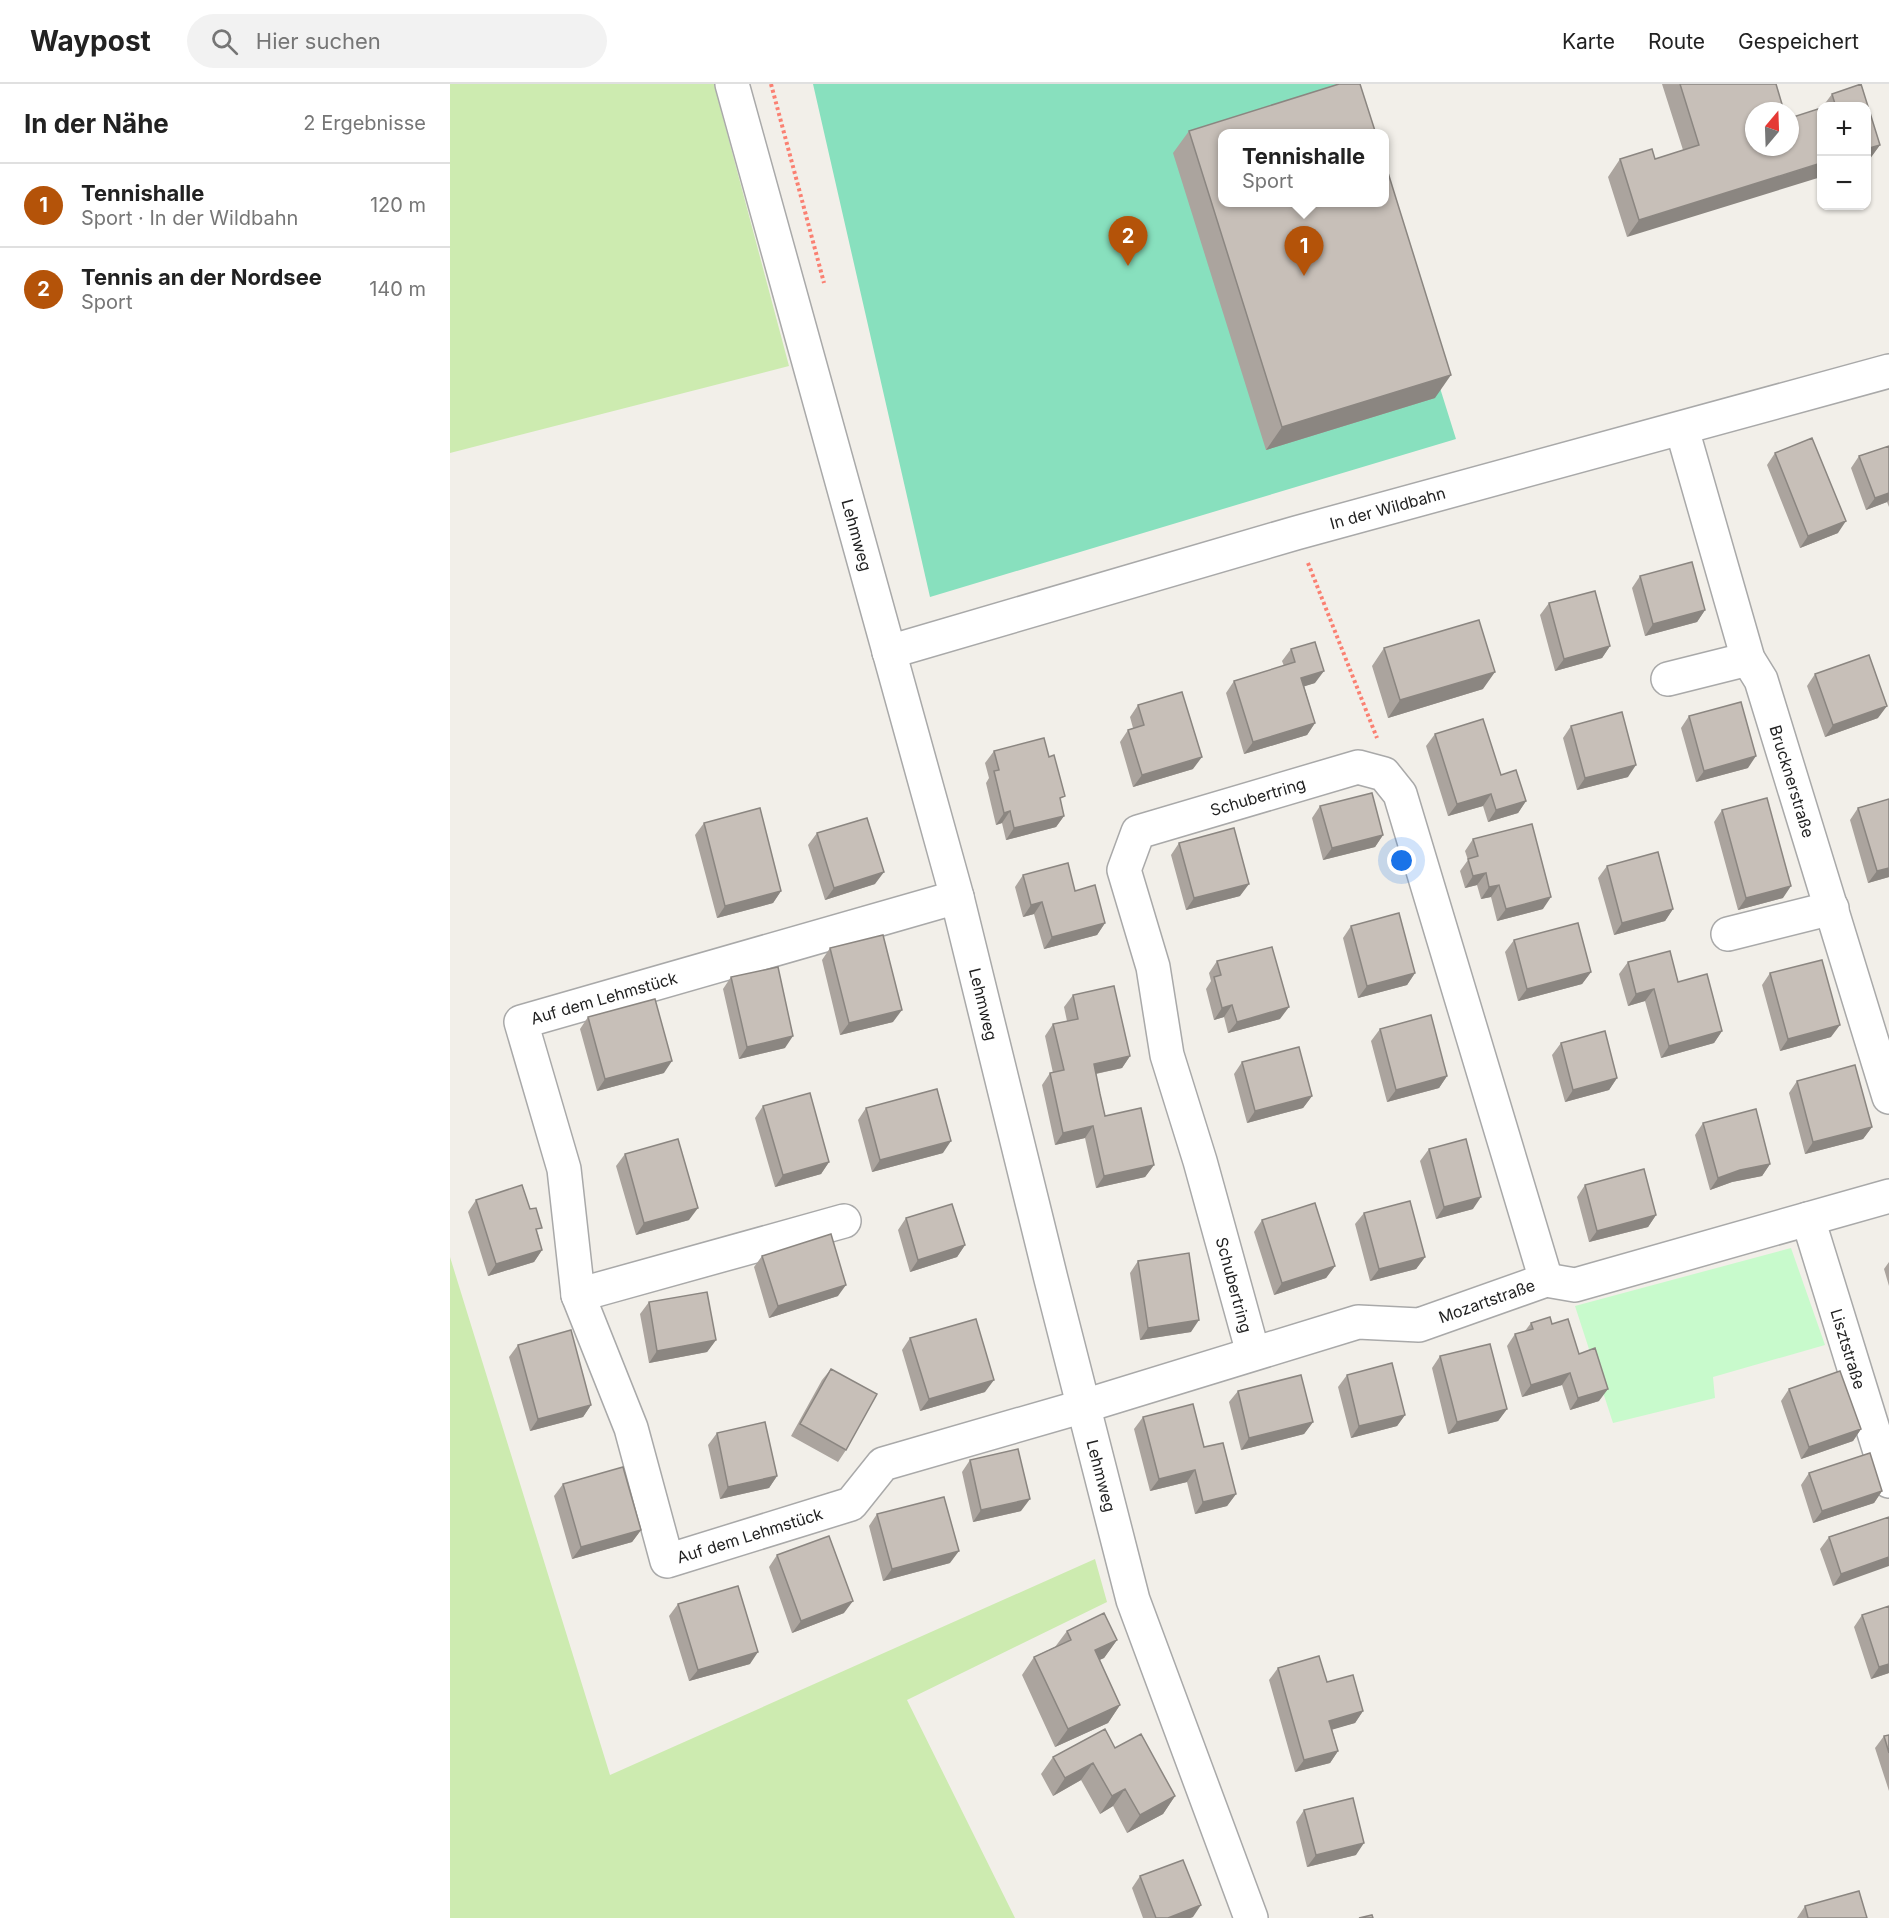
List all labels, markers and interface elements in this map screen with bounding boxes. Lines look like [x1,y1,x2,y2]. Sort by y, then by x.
search box [187,14,607,68]
text: Waypost [30,24,151,58]
icon: search [208,25,241,58]
text: Hier suchen [256,28,381,54]
text: Karte [1562,29,1615,54]
text: Route [1648,29,1705,54]
text: Gespeichert [1738,29,1859,54]
north arrow [1745,102,1799,156]
map controls [1817,102,1871,210]
button: + [1817,102,1871,156]
text: In der Nähe [24,108,169,139]
text: 2 Ergebnisse [303,111,426,135]
popup [1218,129,1389,207]
text: Tennishalle [1242,143,1365,169]
button: − [1817,156,1871,210]
text: Sport [1242,169,1293,193]
text: Tennishalle [81,180,204,206]
text: 1 [39,193,48,217]
text: 120 m [370,193,426,217]
text: Sport · In der Wildbahn [81,206,298,230]
pin: 2 [1108,216,1148,266]
pin: 1 [1284,226,1324,276]
text: Tennis an der Nordsee [81,264,322,290]
text: 2 [37,277,50,301]
text: 140 m [369,277,426,301]
text: Sport [81,290,132,314]
street label: In der Wildbahn [1328,483,1448,533]
street label: Lehmweg [837,497,876,573]
street label: Brucknerstraße [1765,723,1819,840]
street label: Schubertring [1208,773,1308,820]
your location [1387,846,1416,875]
street label: Lehmweg [965,966,1002,1042]
street label: Auf dem Lehmstück [528,967,680,1028]
street label: Schubertring [1212,1235,1256,1335]
street label: Mozartstraße [1436,1275,1538,1327]
street label: Lisztstraße [1826,1306,1870,1392]
street label: Lehmweg [1082,1437,1120,1514]
street label: Auf dem Lehmstück [674,1503,825,1567]

